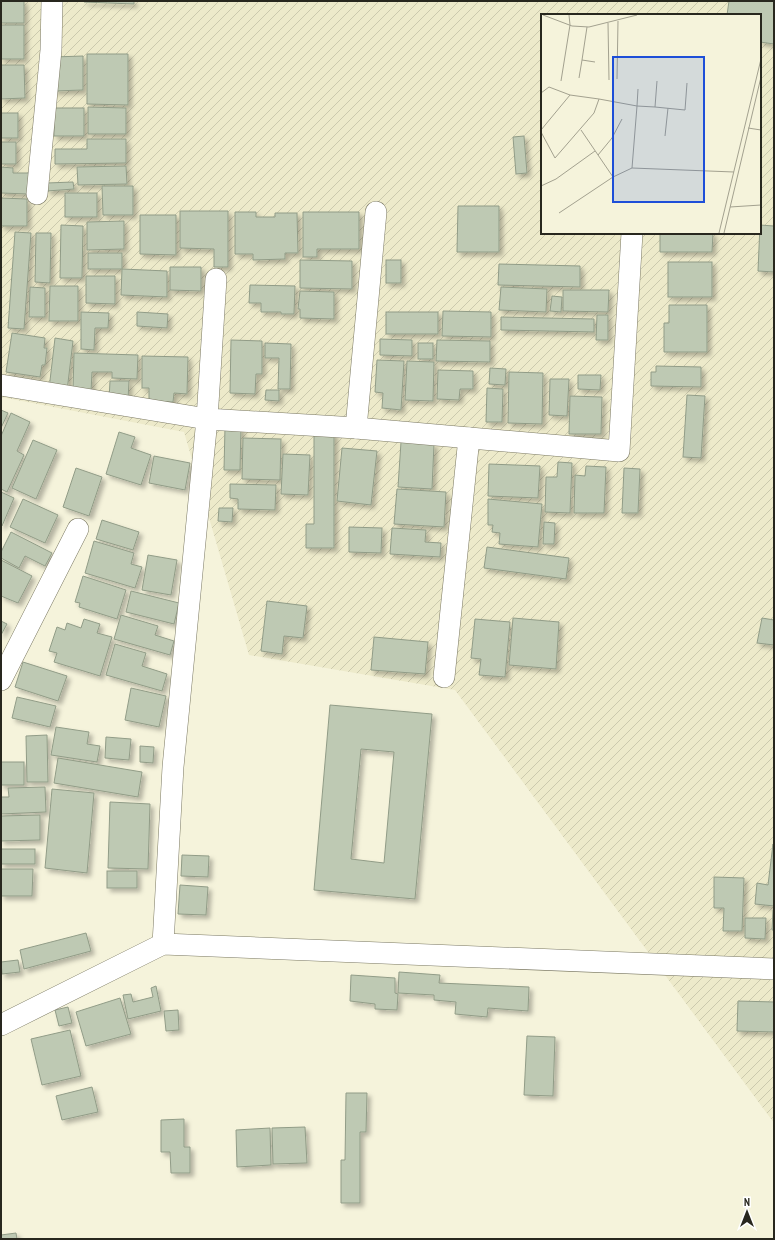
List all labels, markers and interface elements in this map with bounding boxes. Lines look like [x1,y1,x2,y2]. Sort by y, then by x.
inset map [541,14,761,234]
north arrow [727,1192,767,1232]
text: N [744,1195,750,1209]

